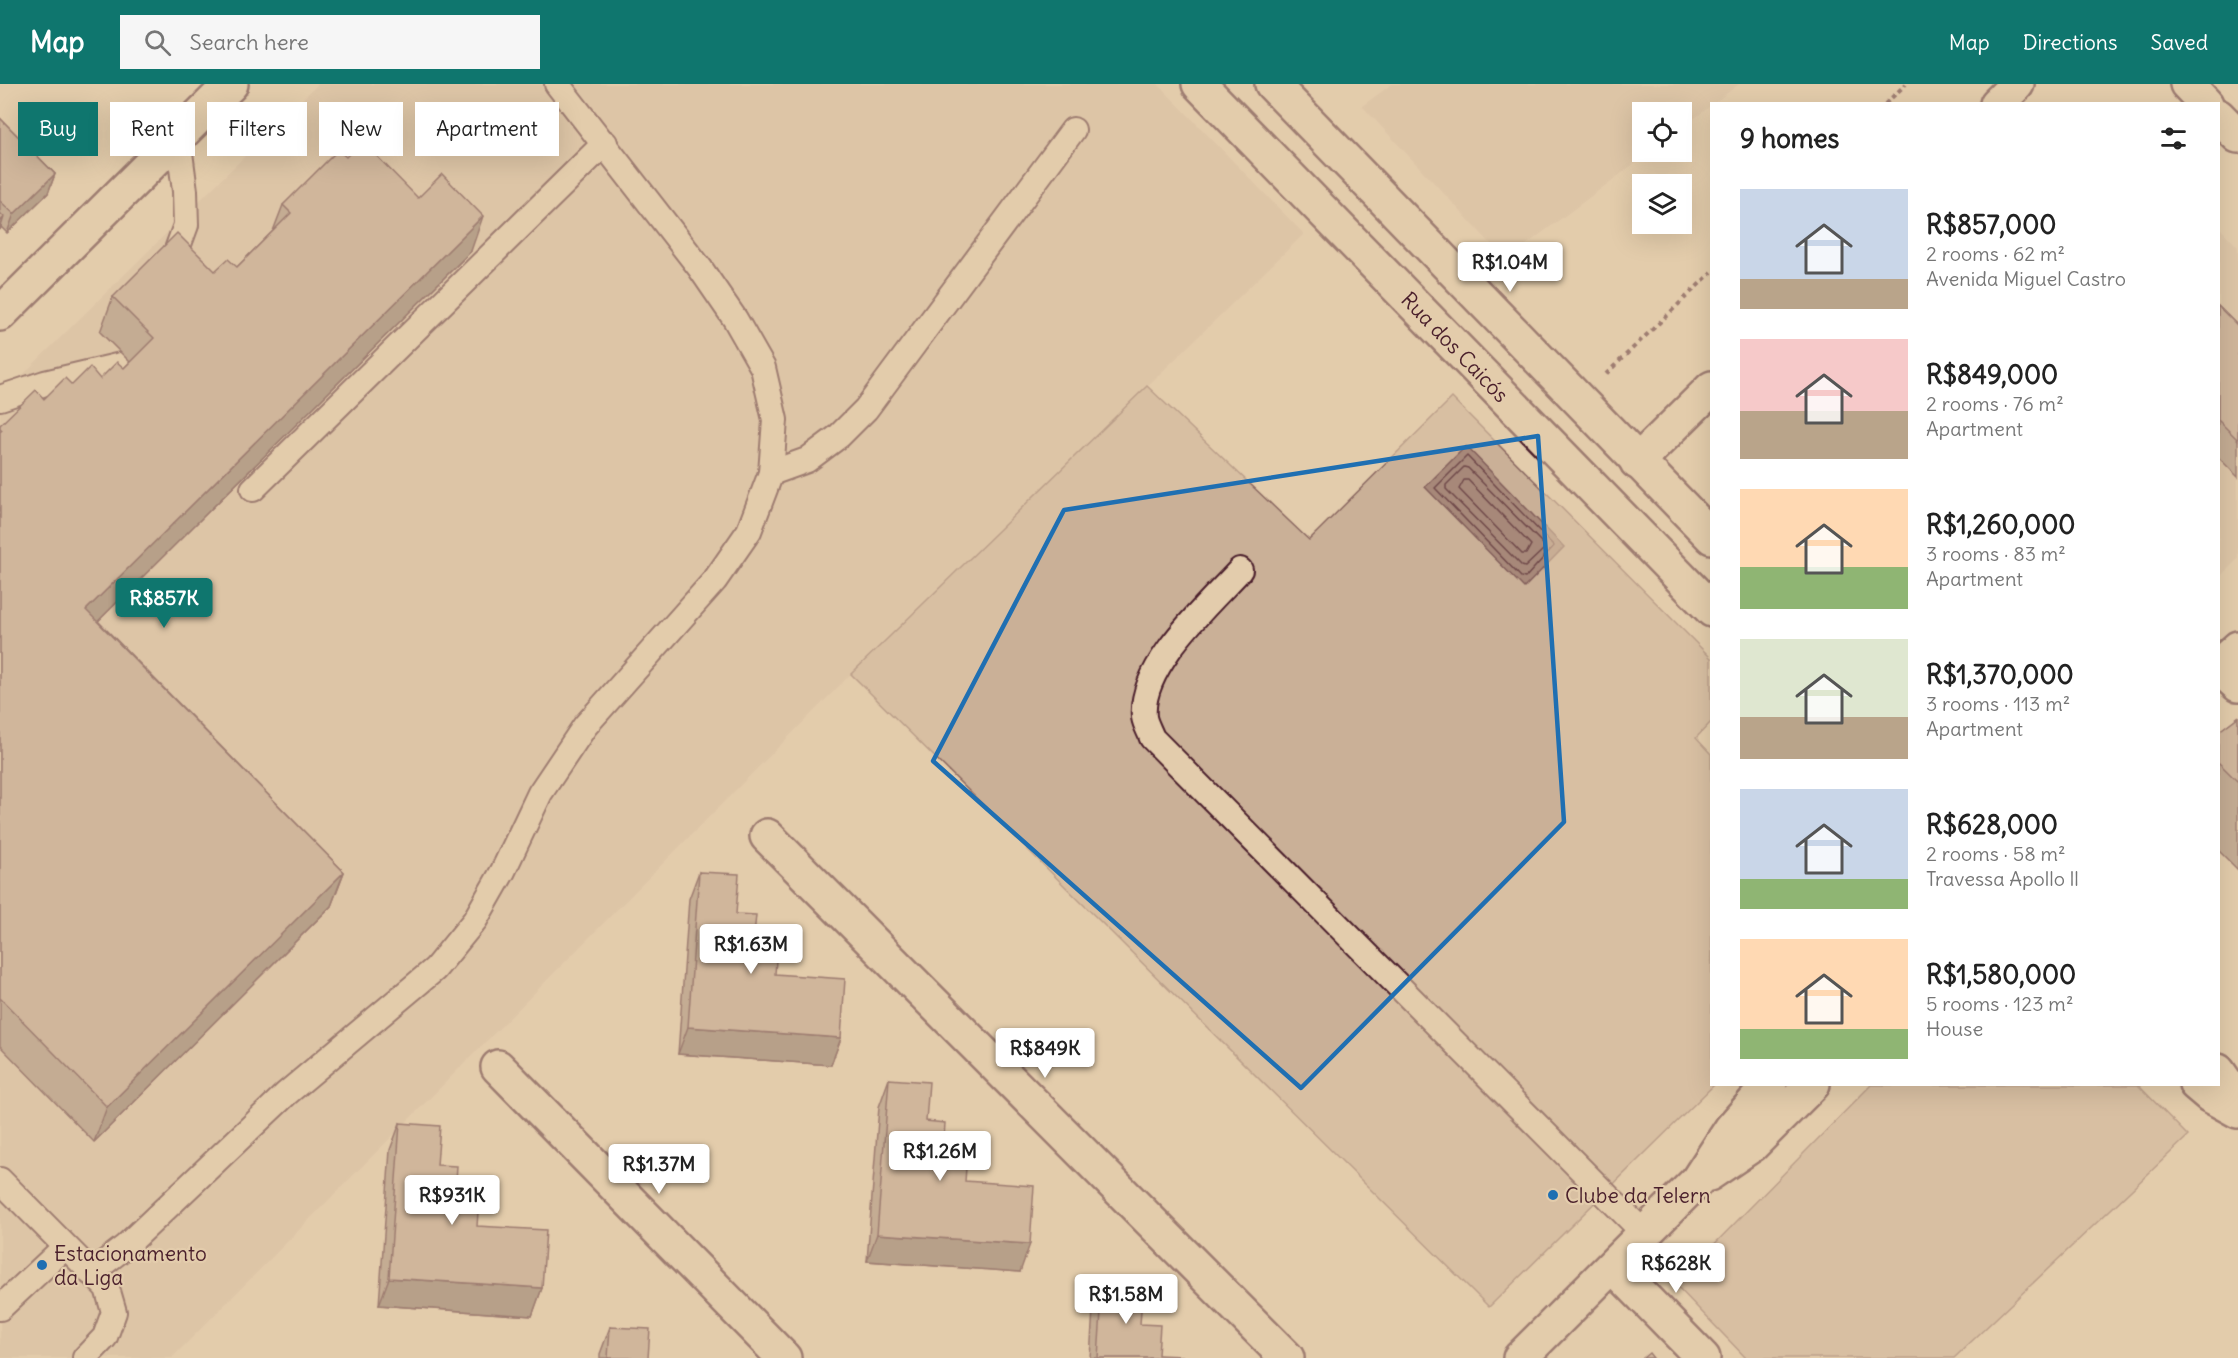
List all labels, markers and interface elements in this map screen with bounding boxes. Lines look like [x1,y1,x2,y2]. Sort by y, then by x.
search box [120,15,540,69]
text: Map [30,24,84,60]
icon: search [141,26,174,59]
text: Search here [189,28,309,56]
text: Map [1949,29,1990,56]
text: Directions [2023,29,2117,56]
text: Saved [2150,29,2208,56]
chip: Buy [18,102,98,156]
chip: Rent [110,102,195,156]
chip: Filters [207,102,307,156]
chip: New [319,102,403,156]
chip: Apartment [415,102,559,156]
map controls [1632,102,1692,234]
button: locate [1632,102,1692,162]
text: 9 homes [1740,122,1839,155]
icon: filters [2157,122,2190,155]
button: layers [1632,174,1692,234]
text: R$857,000 [1926,208,2056,241]
icon: home [1788,213,1860,285]
text: 2 rooms · 62 m² [1926,241,2065,266]
pin: R$1.04M [1455,242,1565,293]
text: R$1.04M [1472,249,1548,274]
text: Avenida Miguel Castro [1926,266,2126,291]
street label: Rua dos Caicós [1396,286,1514,408]
text: R$849,000 [1926,358,2058,391]
icon: home [1788,363,1860,435]
text: 2 rooms · 76 m² [1926,391,2064,416]
text: Apartment [1926,416,2023,441]
text: R$1,260,000 [1926,508,2075,541]
icon: home [1788,513,1860,585]
text: 3 rooms · 83 m² [1926,541,2066,566]
text: Apartment [1926,566,2023,591]
pin: R$857K [115,578,213,629]
text: R$857K [130,585,198,610]
text: R$1,370,000 [1926,658,2074,691]
icon: home [1788,663,1860,735]
text: 3 rooms · 113 m² [1926,691,2070,716]
text: Apartment [1926,716,2023,741]
text: R$628,000 [1926,808,2058,841]
icon: home [1788,813,1860,885]
text: 2 rooms · 58 m² [1926,841,2066,866]
text: Travessa Apollo ll [1926,866,2079,891]
pin: R$1.63M [696,924,806,975]
text: R$1.63M [714,931,788,956]
text: R$1,580,000 [1926,958,2076,991]
icon: home [1788,963,1860,1035]
text: 5 rooms · 123 m² [1926,991,2073,1016]
text: House [1926,1016,1983,1041]
pin: R$849K [996,1028,1094,1079]
text: R$849K [1010,1035,1080,1060]
pin: R$1.26M [885,1131,995,1182]
text: R$1.26M [903,1138,977,1163]
pin: R$1.37M [604,1144,714,1195]
text: R$1.37M [623,1151,695,1176]
pin: R$931K [403,1175,501,1226]
text: R$931K [419,1182,485,1207]
place label: Clube da Telern [1565,1182,1711,1209]
marker: Clube da Telern [1546,1188,1560,1202]
place label: Estacionamento da Liga [54,1240,207,1291]
pin: R$628K [1627,1243,1725,1294]
text: R$628K [1641,1250,1711,1275]
marker: Estacionamento da Liga [35,1258,49,1272]
pin: R$1.58M [1071,1274,1181,1325]
text: R$1.58M [1089,1281,1163,1306]

